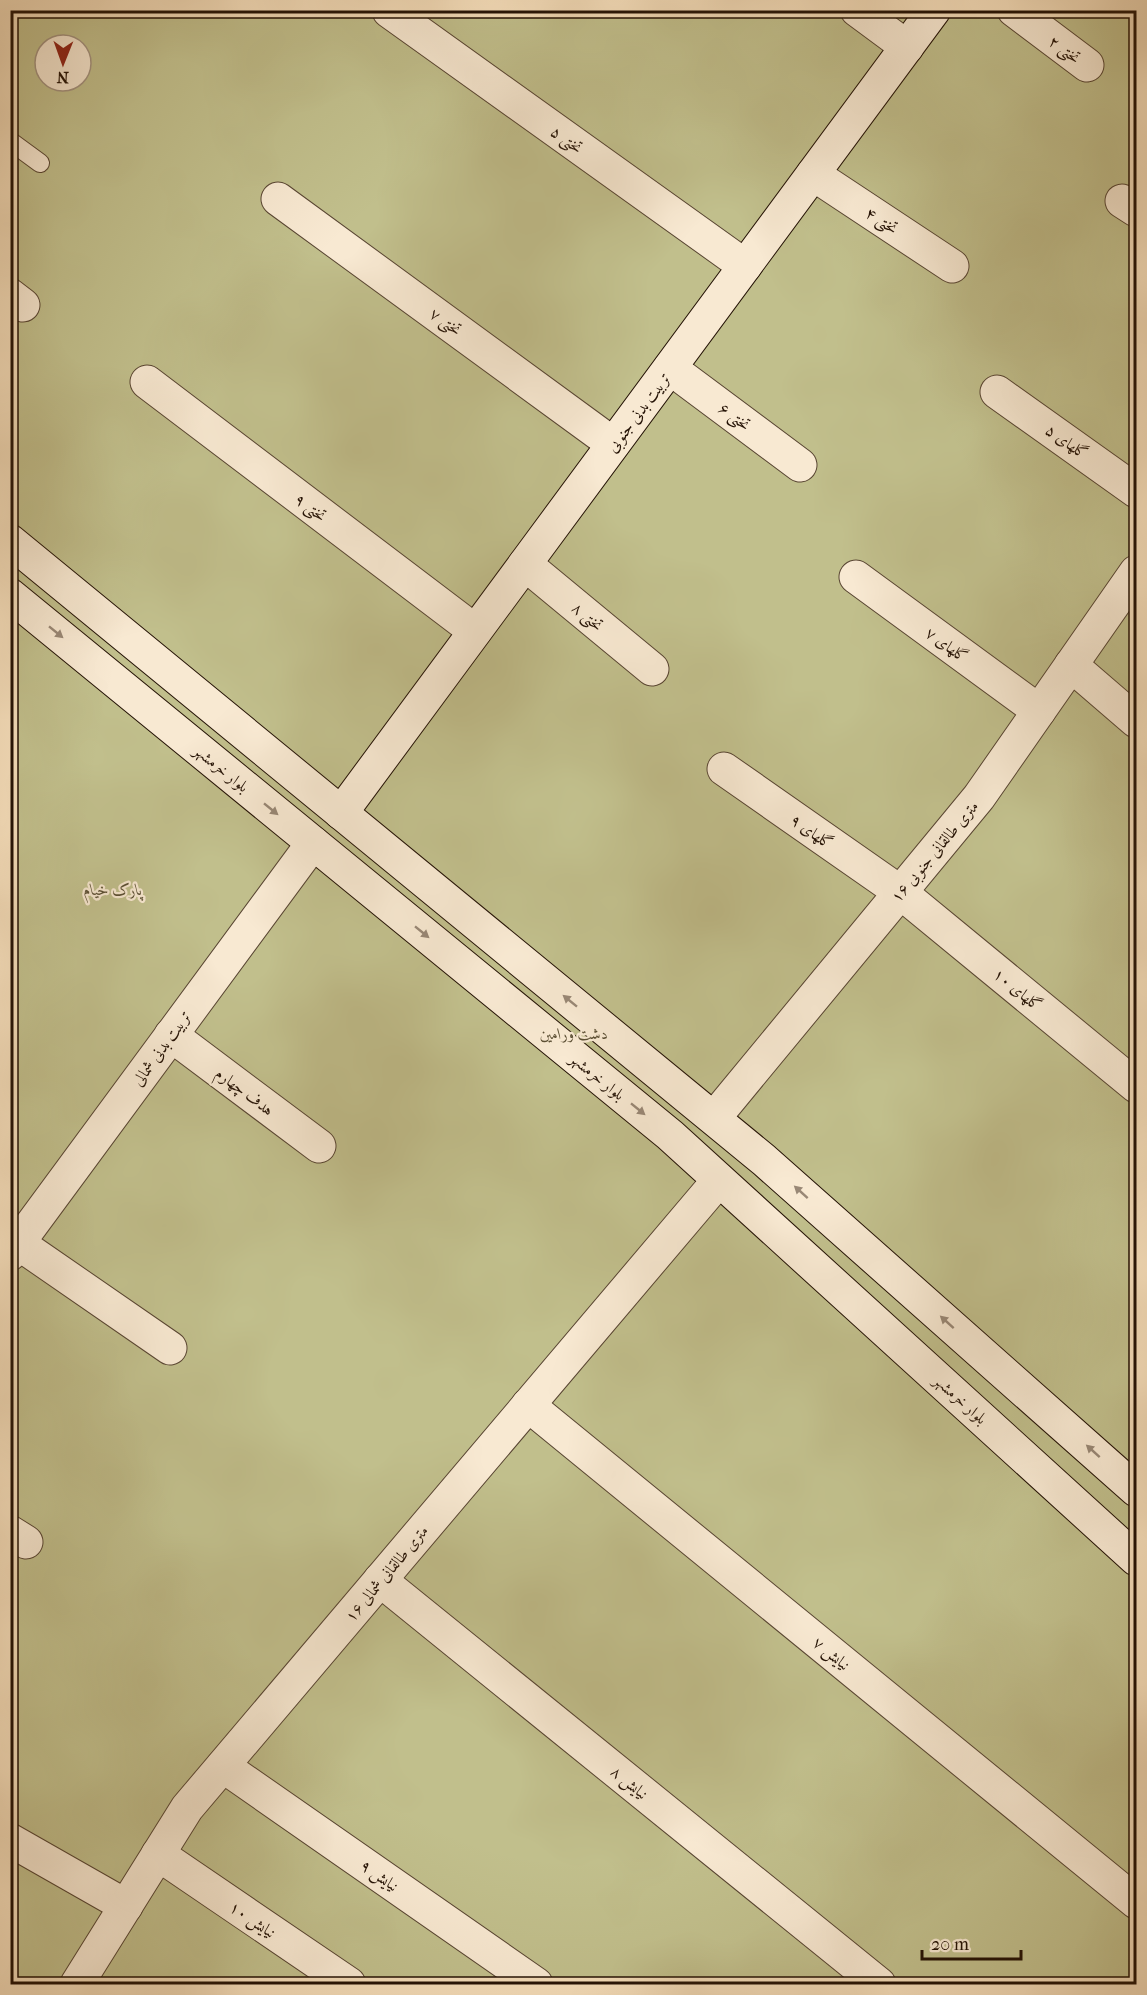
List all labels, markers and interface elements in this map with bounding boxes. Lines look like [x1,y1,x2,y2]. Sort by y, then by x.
street label: تختی ۲ [1044,31,1084,69]
north arrow [33,33,93,93]
text: N [56,68,69,87]
street label: تختی ۵ [546,122,586,159]
street label: تختی ۴ [861,203,901,240]
street label: تختی ۷ [425,304,465,341]
street label: تربیت بدنی جنوبی [602,369,676,457]
street label: تختی ۶ [714,398,754,436]
street label: گلهای ۵ [1042,420,1092,463]
street label: تختی ۹ [290,489,330,527]
street label: تختی ۸ [567,598,607,636]
street label: گلهای ۷ [922,623,971,666]
one-way arrow [48,625,64,638]
street label: بلوار خرمشهر [188,739,253,797]
street label: ۱۶ متری طالقانی جنوبی [887,797,984,907]
one-way arrow [264,802,279,814]
street label: گلهای ۹ [787,810,837,853]
park label: پارک خیام [84,880,144,904]
one-way arrow [414,926,430,939]
street label: گلهای ۱۰ [990,964,1046,1015]
one-way arrow [562,994,578,1007]
street label: تربیت بدنی شمالی [128,1007,195,1090]
park label: دشت ورامین [540,1024,608,1043]
street label: بلوار خرمشهر [564,1047,629,1105]
street label: هدف چهارم [209,1063,278,1123]
one-way arrow [630,1103,646,1116]
one-way arrow [793,1186,809,1199]
one-way arrow [940,1316,955,1329]
street label: بلوار خرمشهر [928,1369,991,1429]
one-way arrow [1086,1445,1101,1458]
street label: ۱۶ متری طالقانی شمالی [341,1521,432,1625]
street label: نیایش ۷ [809,1633,854,1675]
street label: نیایش ۸ [607,1762,652,1804]
street label: نیایش ۹ [356,1855,403,1896]
street label: نیایش ۱۰ [225,1897,279,1943]
scale bar [922,1923,1021,1961]
text: 20 m [931,1934,969,1955]

